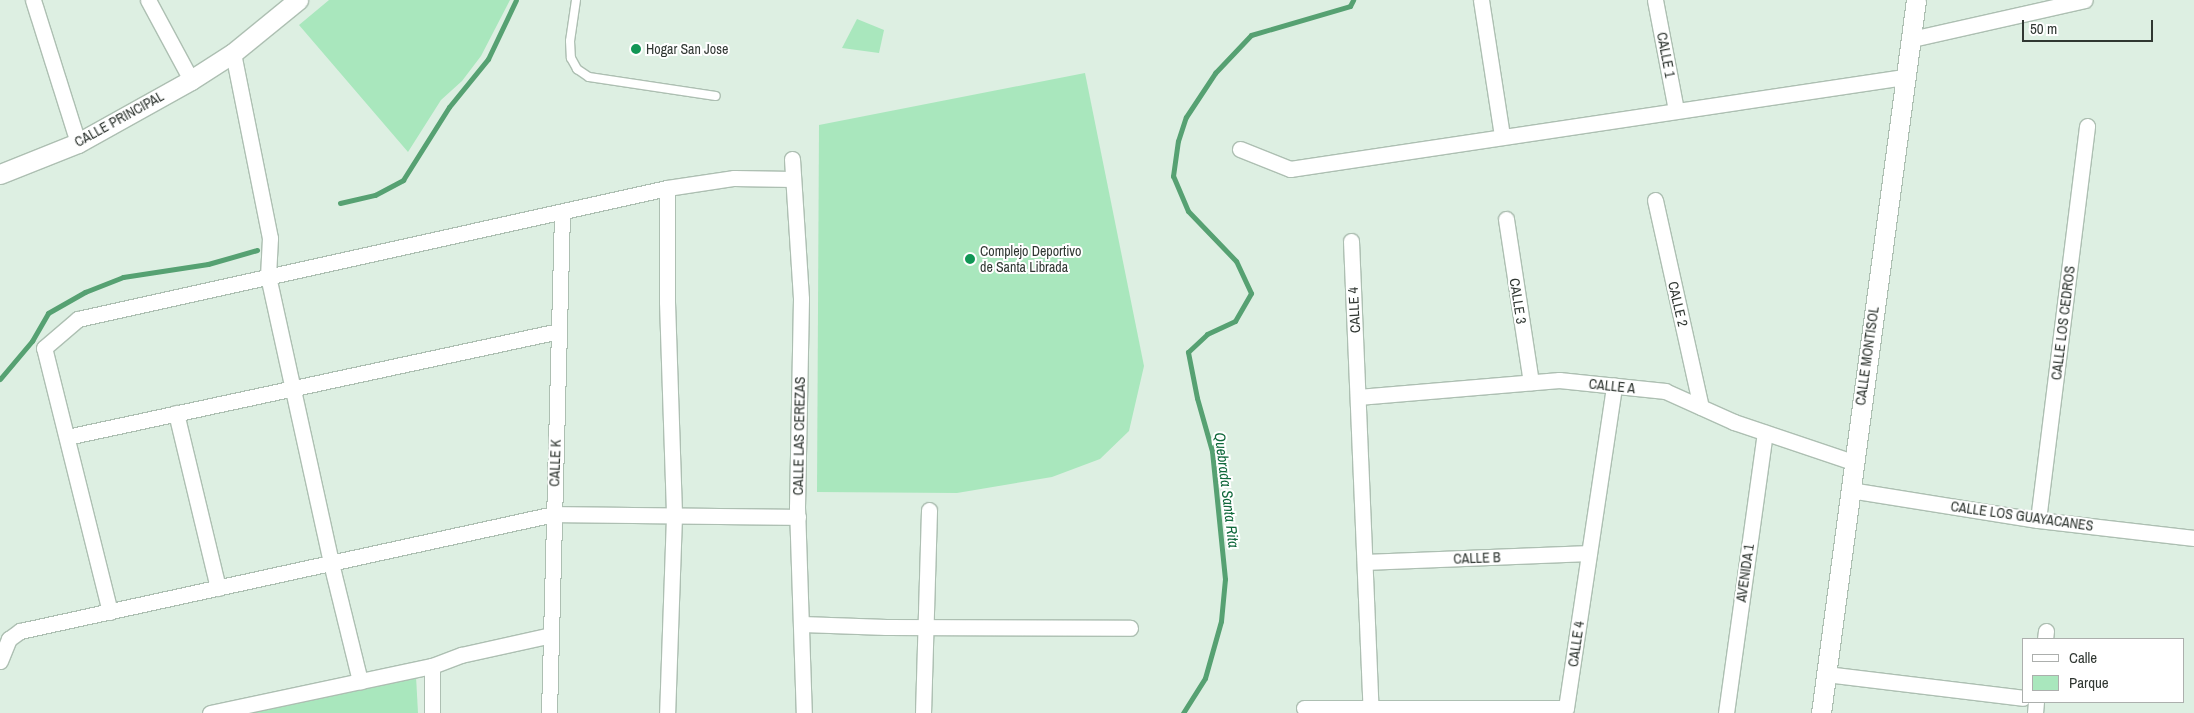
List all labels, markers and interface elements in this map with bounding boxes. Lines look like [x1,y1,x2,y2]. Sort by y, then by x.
scale bar [2024,10,2155,42]
text: 50 m [2030,18,2057,39]
street label: CALLE 1 [1653,31,1679,79]
place label: Hogar San Jose [646,41,728,57]
marker: Hogar San Jose [630,43,642,55]
street label: CALLE PRINCIPAL [71,88,167,150]
place label: Complejo Deportivo de Santa Librada [980,243,1081,276]
marker: Complejo Deportivo de Santa Librada [964,253,976,265]
street label: CALLE LOS CEDROS [2048,265,2078,381]
street label: CALLE 3 [1506,277,1530,325]
street label: CALLE 2 [1665,280,1691,328]
street label: CALLE 4 [1344,287,1364,333]
street label: CALLE MONTISOL [1852,306,1882,406]
street label: CALLE A [1588,375,1636,397]
street label: CALLE LAS CEREZAS [790,377,808,495]
water label: Quebrada Santa Rita [1211,431,1243,549]
street label: CALLE K [546,439,564,487]
street label: CALLE LOS GUAYACANES [1950,498,2094,534]
street label: AVENIDA 1 [1733,543,1757,603]
street label: CALLE B [1453,549,1501,567]
street label: CALLE 4 [1564,620,1588,668]
legend [2022,638,2184,703]
text: Calle [2069,647,2097,668]
text: Parque [2069,672,2109,693]

